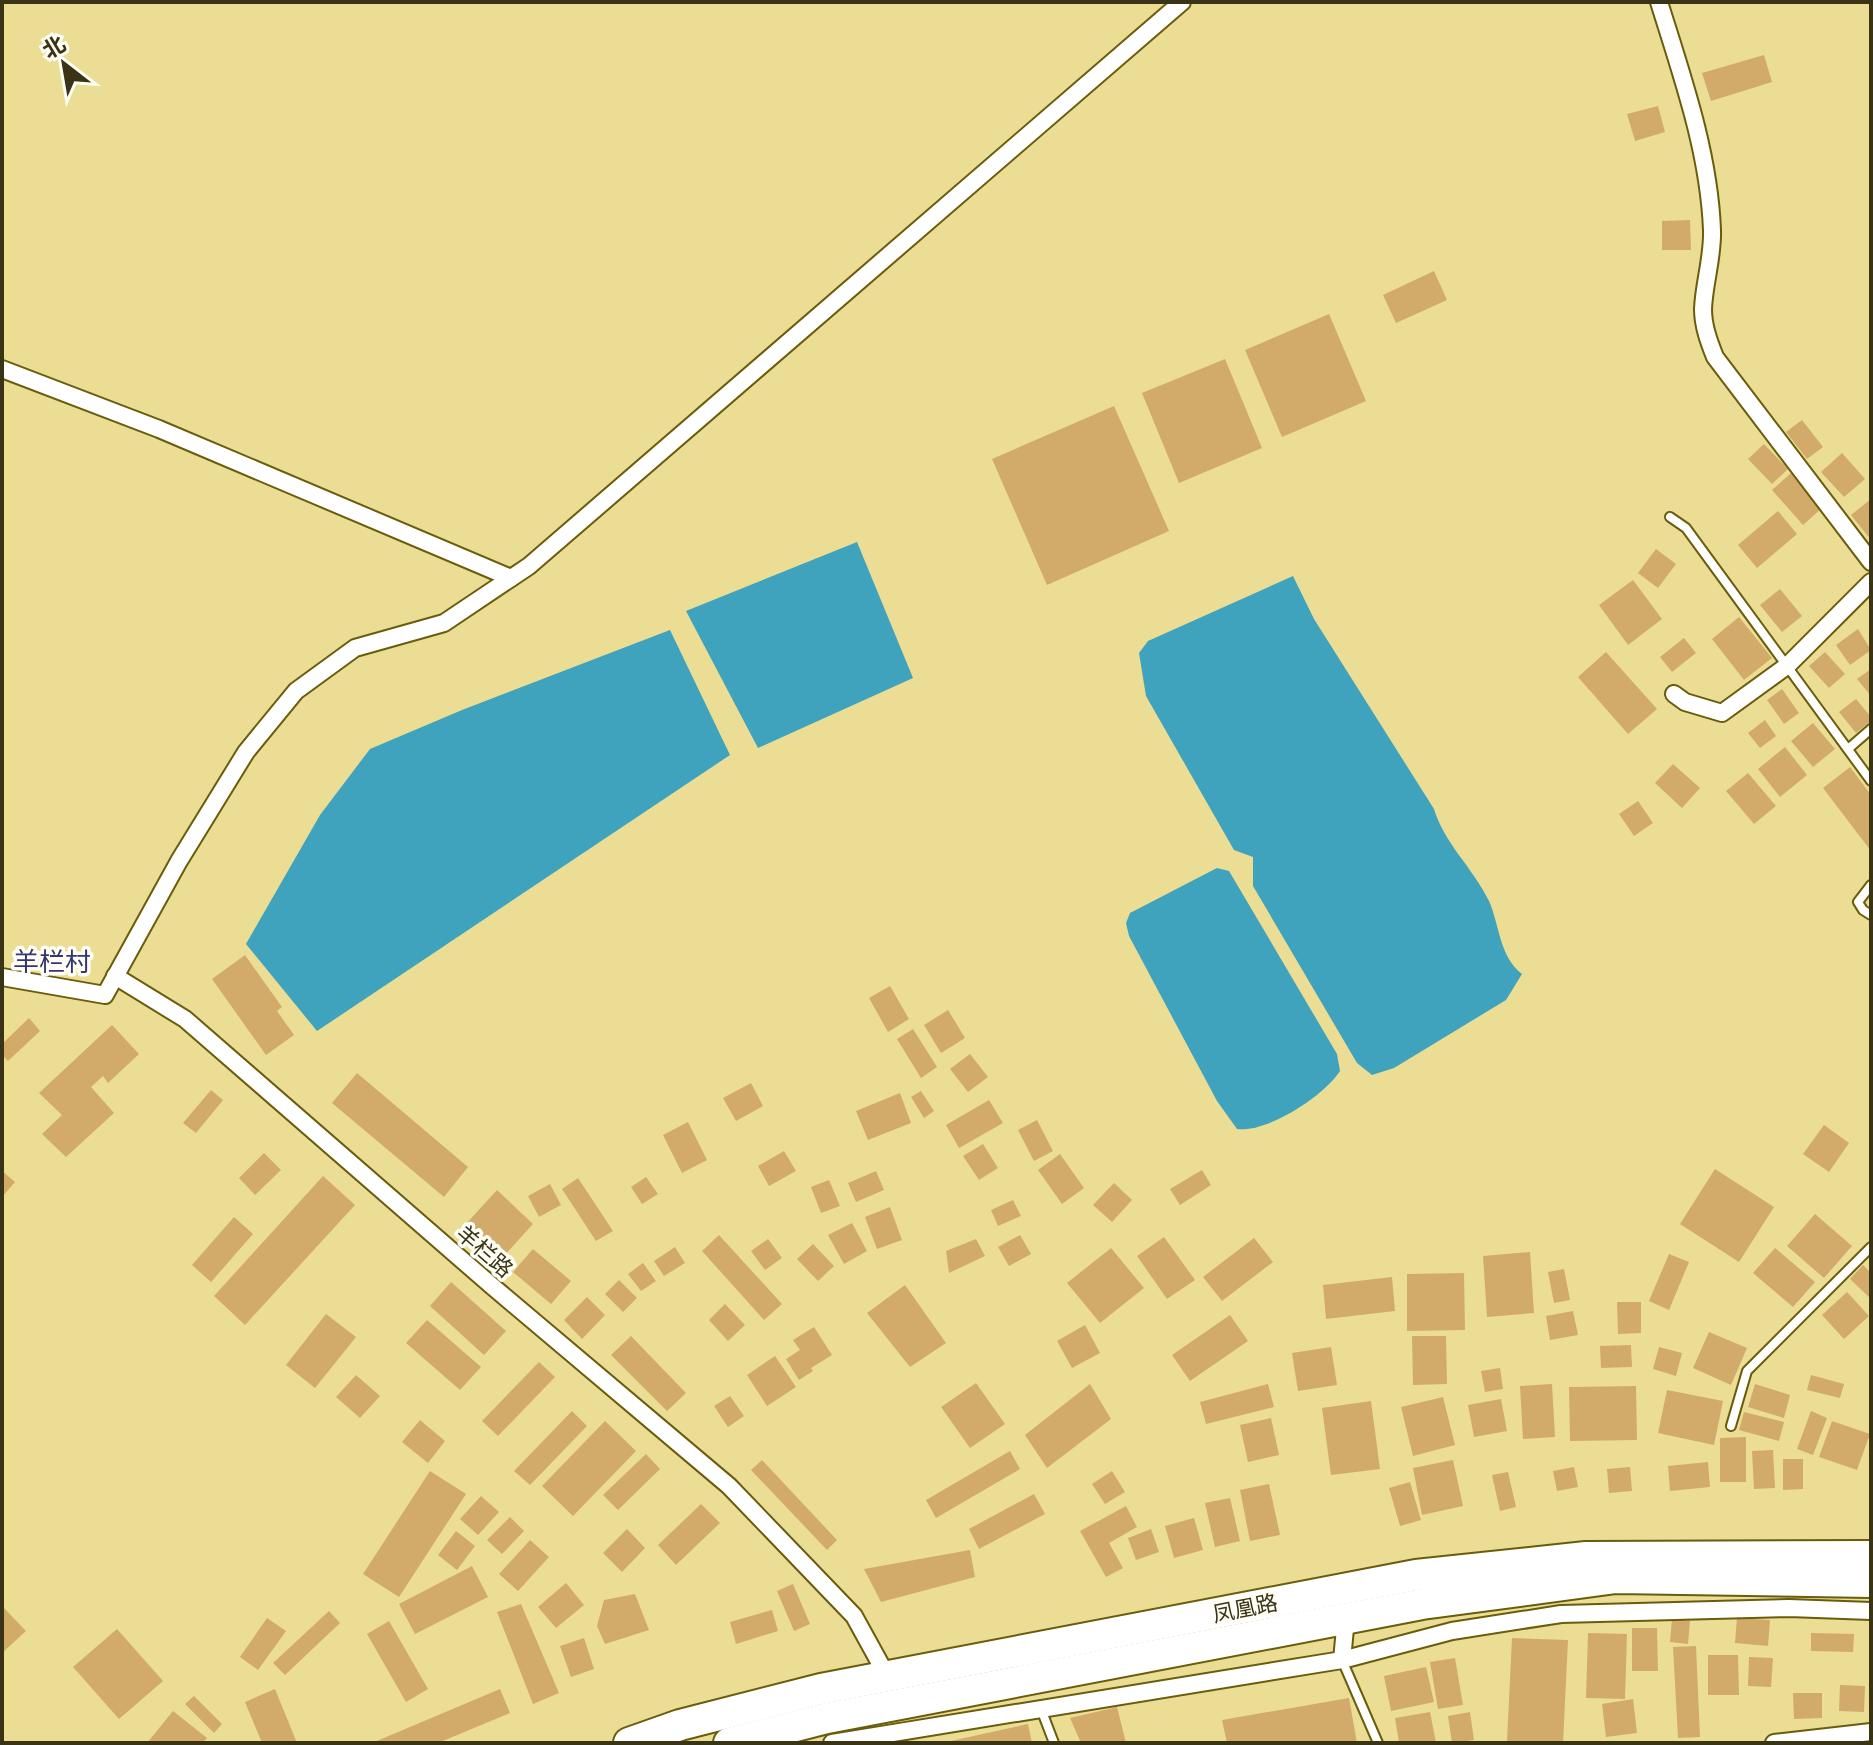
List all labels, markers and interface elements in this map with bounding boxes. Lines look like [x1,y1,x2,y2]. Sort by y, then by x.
north arrow [24,24,104,104]
text: 北 [38,31,70,64]
district label: 羊栏村 [13,948,91,977]
street label: 羊栏路 [452,1220,518,1282]
street label: 凤凰路 [1210,1590,1280,1627]

